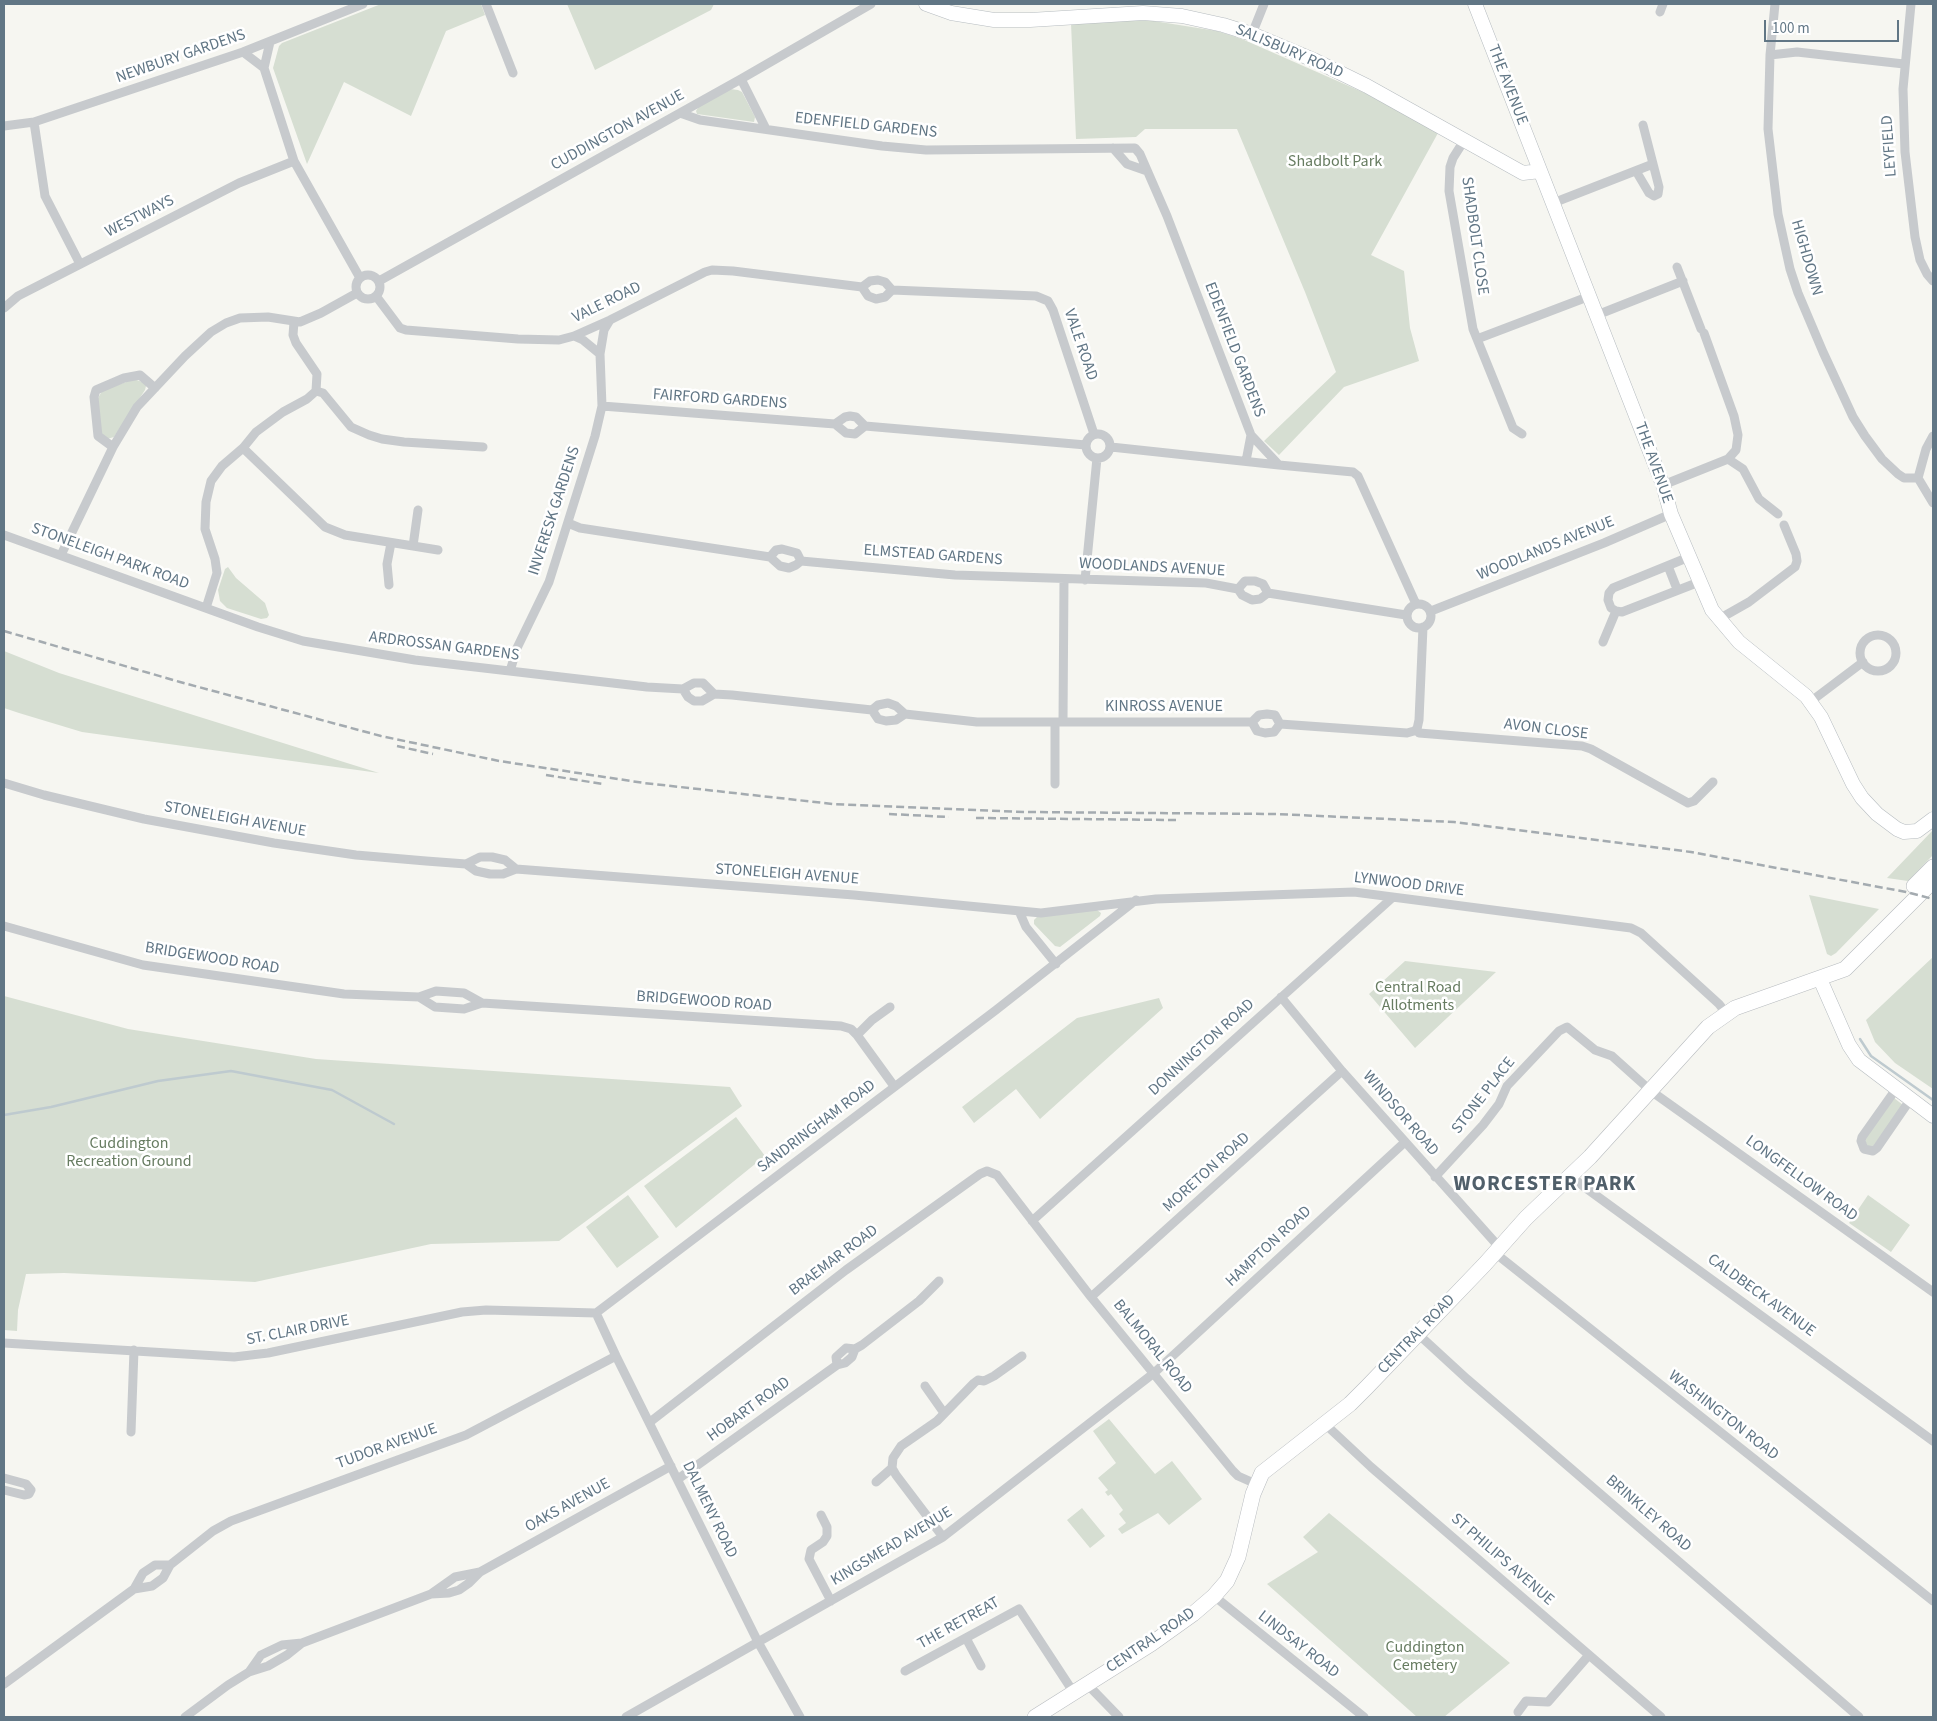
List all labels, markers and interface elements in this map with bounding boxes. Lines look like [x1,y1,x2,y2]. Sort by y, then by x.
scale bar [1767,10,1902,42]
text: 100 m [1772,18,1810,39]
street label: SALISBURY ROAD [1232,21,1346,83]
street label: NEWBURY GARDENS [114,26,248,88]
street label: THE AVENUE [1483,42,1531,128]
street label: CUDDINGTON AVENUE [548,86,688,176]
street label: EDENFIELD GARDENS [794,109,938,143]
street label: LEYFIELD [1878,114,1902,178]
park label: Shadbolt Park [1288,152,1382,172]
street label: SHADBOLT CLOSE [1456,176,1492,296]
street label: WESTWAYS [102,191,178,243]
street label: HIGHDOWN [1786,218,1826,298]
street label: VALE ROAD [569,278,645,328]
street label: EDENFIELD GARDENS [1199,280,1269,420]
street label: VALE ROAD [1059,307,1101,383]
street label: FAIRFORD GARDENS [652,386,788,414]
street label: THE AVENUE [1629,420,1677,506]
street label: INVERESK GARDENS [525,444,585,578]
street label: WOODLANDS AVENUE [1475,513,1617,585]
street label: STONELEIGH PARK ROAD [29,520,191,594]
street label: ELMSTEAD GARDENS [863,542,1003,570]
street label: WOODLANDS AVENUE [1078,555,1226,581]
street label: ARDROSSAN GARDENS [368,628,520,666]
street label: KINROSS AVENUE [1105,697,1223,717]
street label: AVON CLOSE [1503,715,1589,745]
street label: STONELEIGH AVENUE [162,798,308,842]
street label: STONELEIGH AVENUE [715,860,859,890]
street label: LYNWOOD DRIVE [1353,869,1465,901]
street label: BRIDGEWOOD ROAD [143,939,281,979]
park label: Central Road Allotments [1375,978,1461,1016]
street label: BRIDGEWOOD ROAD [636,988,772,1016]
street label: DONNINGTON ROAD [1145,995,1259,1101]
street label: STONE PLACE [1448,1054,1520,1138]
street label: WINDSOR ROAD [1358,1067,1442,1161]
street label: SANDRINGHAM ROAD [754,1076,880,1178]
street label: MORETON ROAD [1160,1129,1254,1217]
street label: LONGFELLOW ROAD [1741,1132,1861,1226]
park label: Cuddington Recreation Ground [66,1134,192,1172]
district label: WORCESTER PARK [1452,1172,1638,1198]
street label: HAMPTON ROAD [1222,1203,1316,1291]
street label: BRAEMAR ROAD [786,1221,882,1301]
street label: CALDBECK AVENUE [1703,1250,1819,1342]
street label: CENTRAL ROAD [1374,1291,1460,1379]
street label: BALMORAL ROAD [1108,1296,1196,1398]
street label: ST. CLAIR DRIVE [245,1312,351,1350]
street label: WASHINGTON ROAD [1664,1367,1782,1465]
street label: HOBART ROAD [704,1373,794,1447]
street label: TUDOR AVENUE [334,1420,440,1474]
street label: DALMENY ROAD [677,1458,741,1562]
street label: BRINKLEY ROAD [1601,1472,1695,1556]
street label: OAKS AVENUE [522,1475,614,1537]
street label: KINGSMEAD AVENUE [828,1503,956,1591]
street label: ST PHILIPS AVENUE [1446,1510,1558,1610]
street label: THE RETREAT [915,1594,1003,1654]
street label: CENTRAL ROAD [1103,1604,1199,1678]
street label: LINDSAY ROAD [1253,1607,1343,1683]
park label: Cuddington Cemetery [1386,1638,1464,1676]

